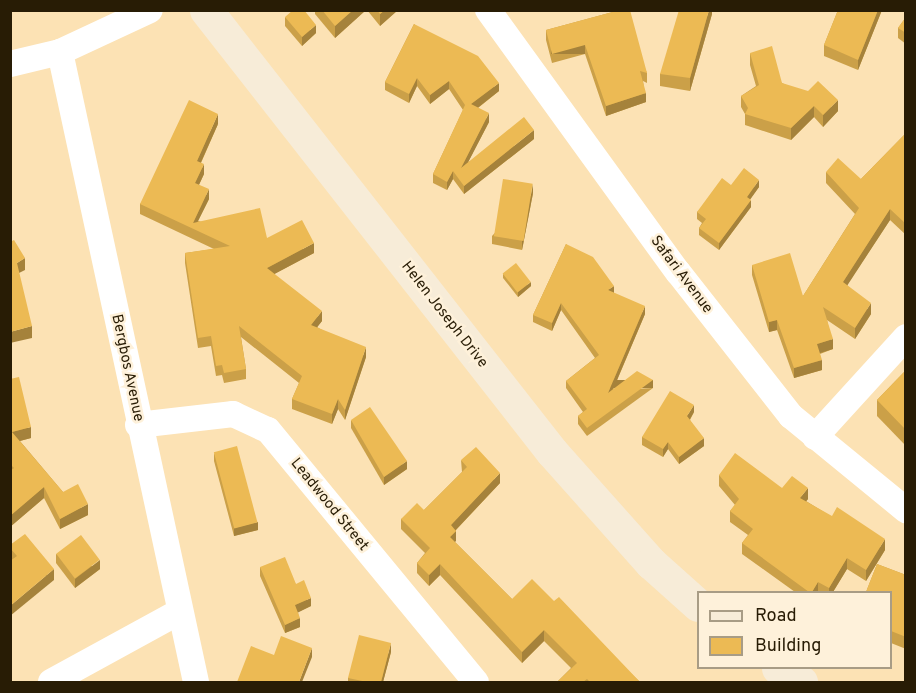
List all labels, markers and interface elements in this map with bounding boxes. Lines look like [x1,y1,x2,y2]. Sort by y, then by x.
street label: Safari Avenue [646,232,716,318]
street label: Helen Joseph Drive [397,258,491,372]
street label: Bergbos Avenue [107,312,147,424]
street label: Leadwood Street [286,455,372,555]
legend [697,591,892,669]
text: Road [755,605,797,628]
text: Building [755,635,821,658]

